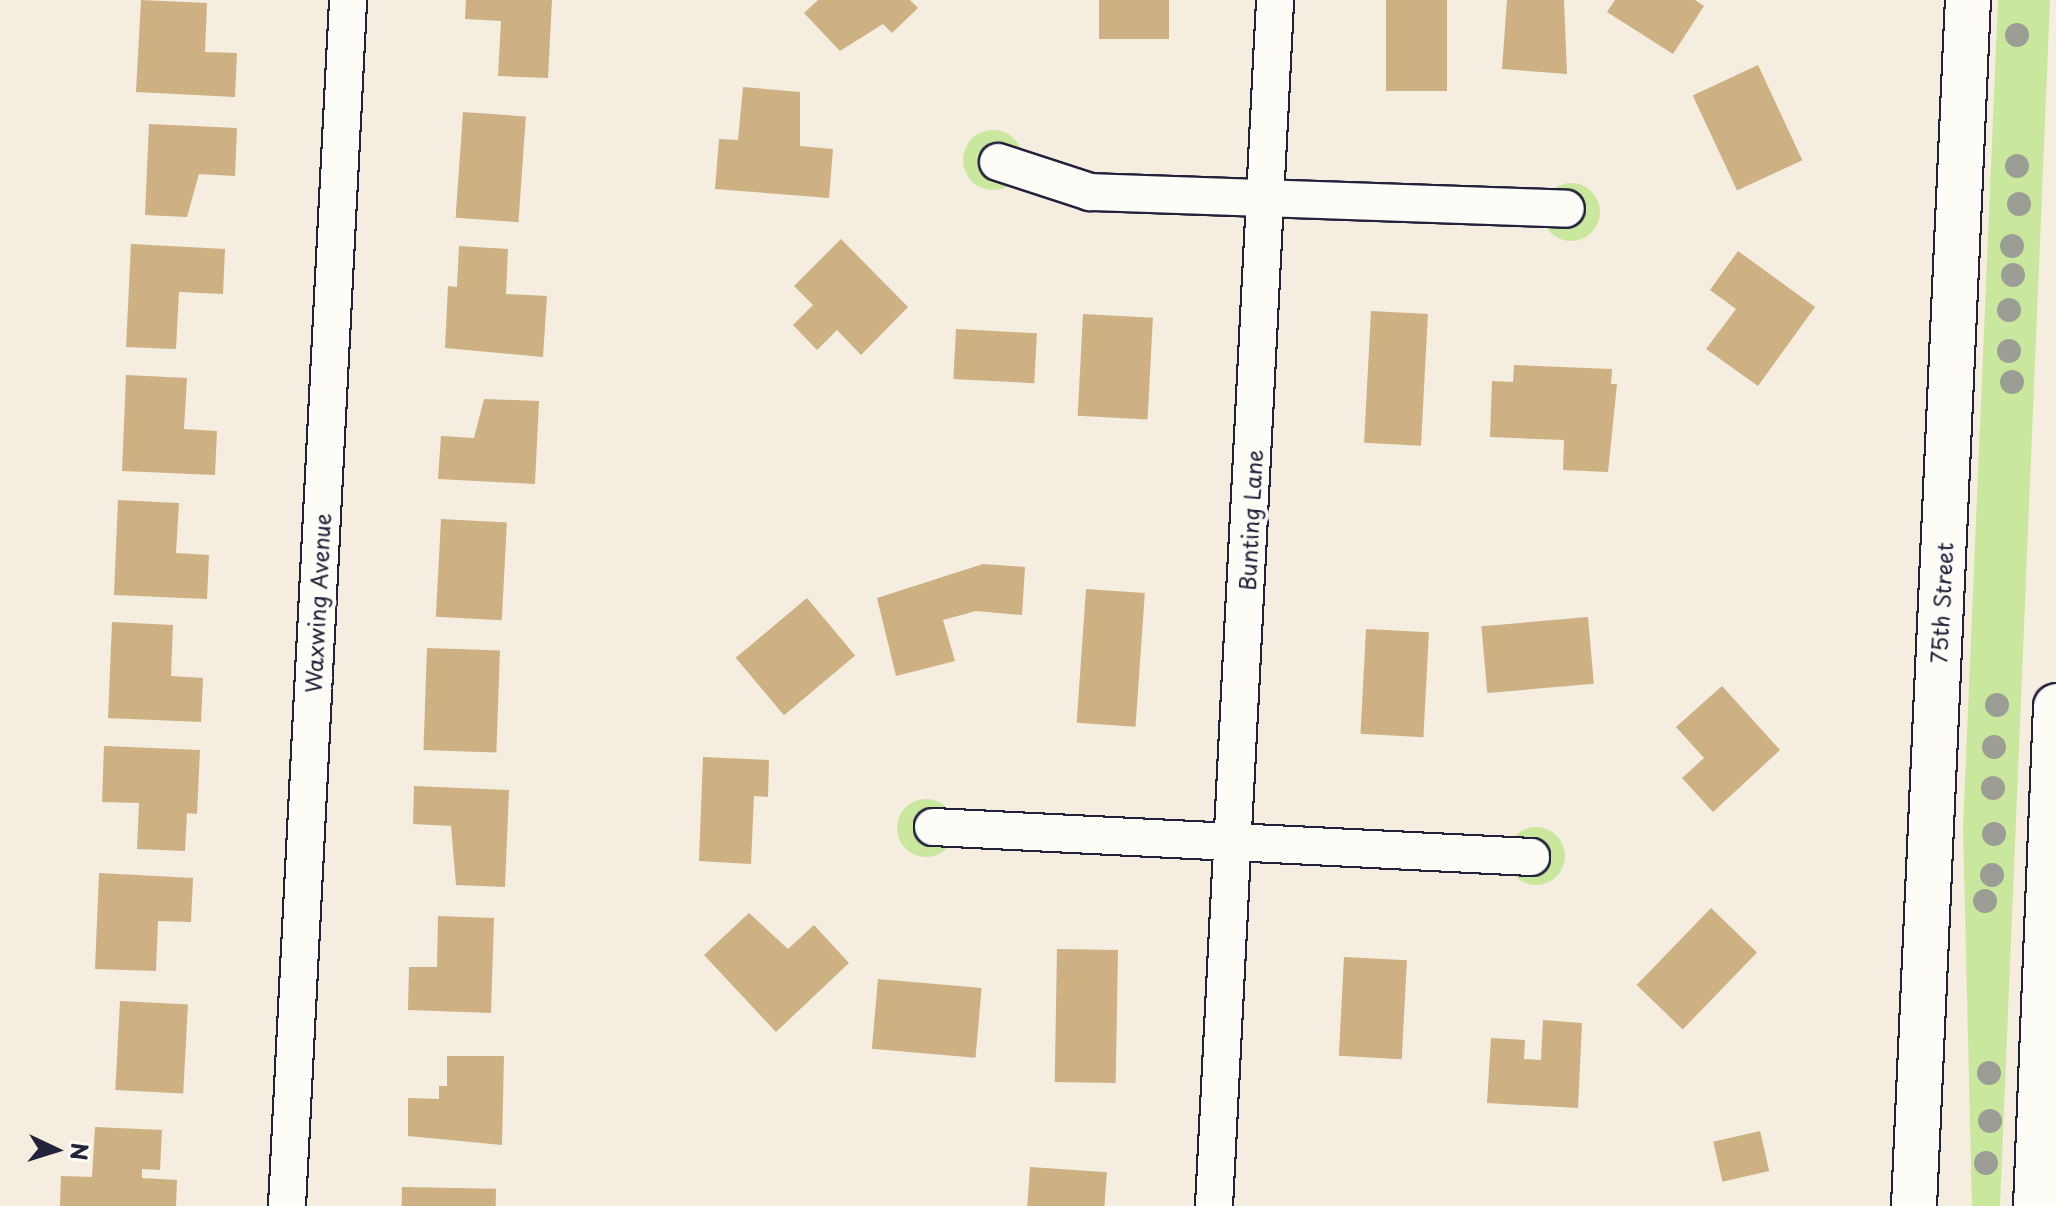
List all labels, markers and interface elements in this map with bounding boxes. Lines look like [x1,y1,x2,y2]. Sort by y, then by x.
street label: Bunting Lane [1233,449,1267,591]
street label: Waxwing Avenue [299,513,335,693]
street label: 75th Street [1925,542,1957,664]
north arrow [16,1110,96,1190]
text: N [63,1142,98,1162]

